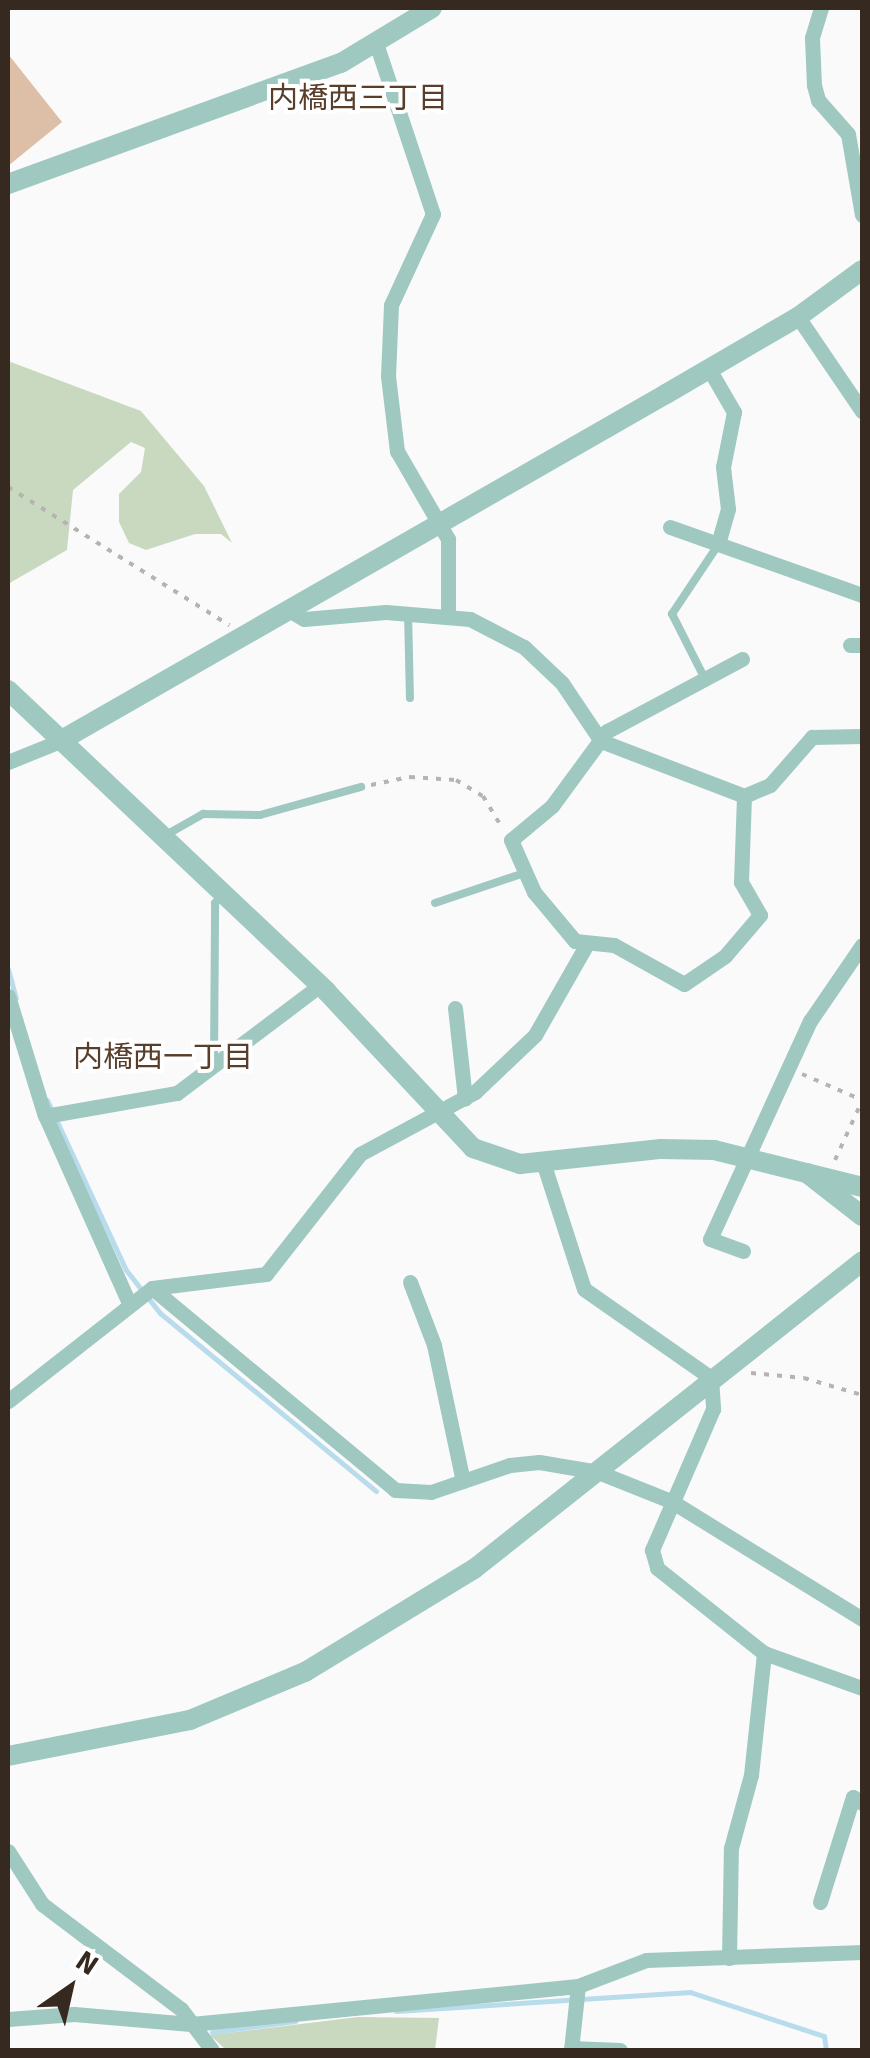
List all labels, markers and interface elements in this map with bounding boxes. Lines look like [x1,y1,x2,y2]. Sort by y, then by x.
district label: 内橋西三丁目 [268,81,448,117]
district label: 内橋西一丁目 [73,1040,253,1076]
north arrow [20,1938,120,2038]
text: N [69,1944,104,1983]

